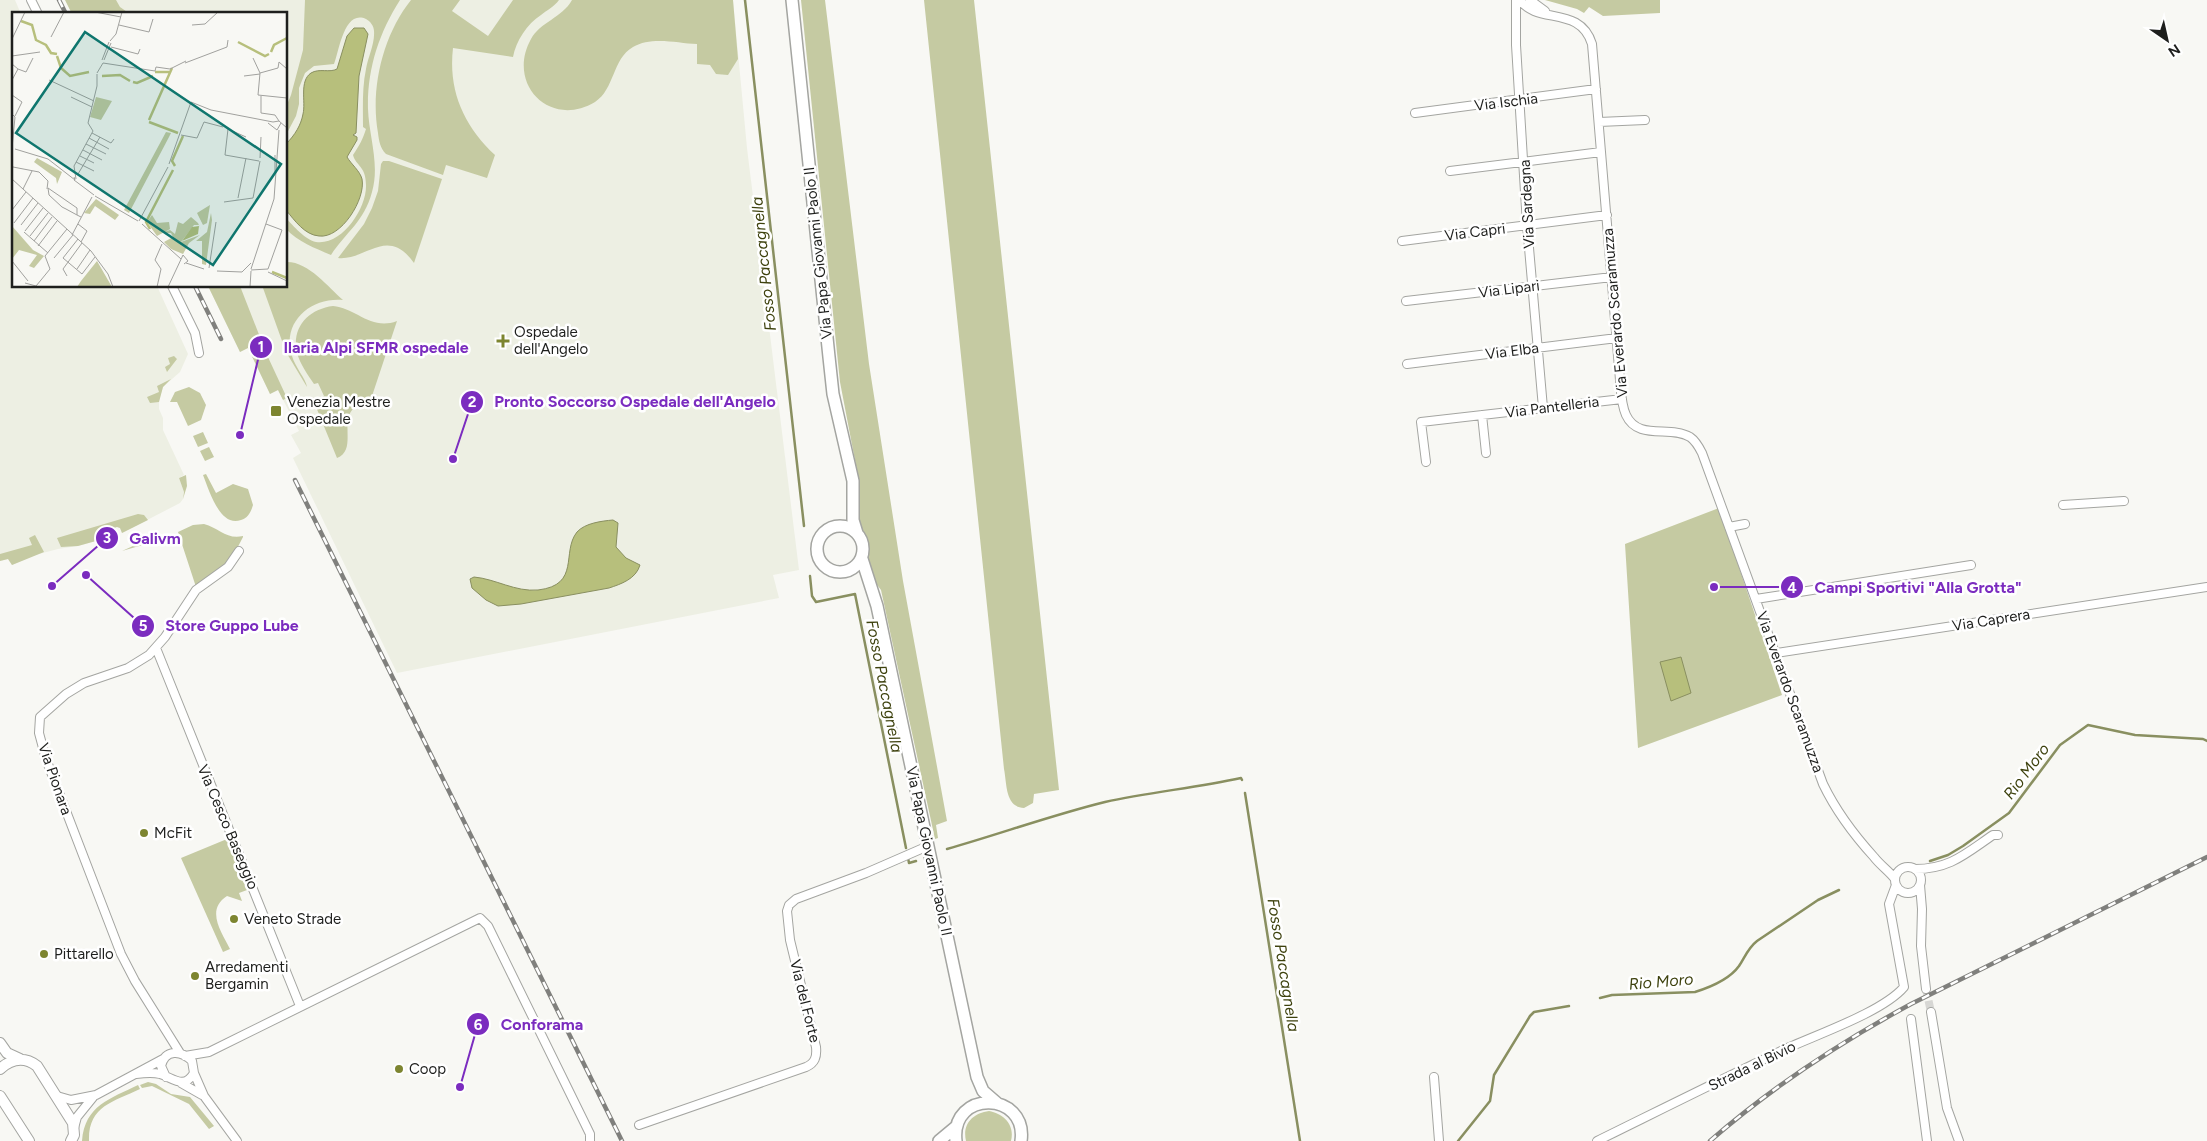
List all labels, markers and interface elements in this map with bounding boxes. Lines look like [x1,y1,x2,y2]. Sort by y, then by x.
inset map [12,12,288,288]
north arrow [2142,15,2192,65]
text: N [2165,40,2183,60]
street label: Via Ischia [1473,89,1539,115]
street label: Via Sardegna [1516,159,1538,249]
street label: Via Papa Giovanni Paolo II [800,166,836,340]
water label: Fosso Paccagnella [747,196,780,332]
street label: Via Capri [1444,219,1506,245]
street label: Via Everardo Scaramuzza [1599,227,1631,399]
street label: Via Lipari [1477,276,1541,302]
place label: Ospedale dell'Angelo [514,323,588,358]
callout: Ilaria Alpi SFMR ospedale [248,332,478,363]
marker: Ospedale dell'Angelo [496,334,510,348]
text: 1 [258,338,264,356]
text: Ilaria Alpi SFMR ospedale [283,338,469,357]
street label: Via Elba [1484,339,1540,363]
callout: Pronto Soccorso Ospedale dell'Angelo [459,386,786,417]
text: Pronto Soccorso Ospedale dell'Angelo [494,392,776,411]
street label: Via Pantelleria [1504,392,1600,422]
place label: Venezia Mestre Ospedale [287,393,391,428]
text: 2 [468,393,477,411]
marker: Venezia Mestre Ospedale [269,404,283,418]
callout: Galivm [95,523,191,554]
text: 3 [103,529,111,547]
text: Galivm [129,529,181,548]
callout: Campi Sportivi "Alla Grotta" [1779,572,2032,603]
text: Campi Sportivi "Alla Grotta" [1814,578,2022,597]
text: 4 [1787,579,1797,597]
street label: Via Caprera [1951,605,2031,635]
street label: Via Everardo Scaramuzza [1752,609,1828,775]
callout: Store Guppo Lube [131,610,309,641]
text: Store Guppo Lube [165,616,299,635]
text: 5 [139,617,148,635]
water label: Fosso Paccagnella [862,618,907,754]
water label: Rio Moro [1999,740,2053,803]
street label: Via Pionara [34,741,76,817]
street label: Via Cesco Baseggio [194,762,262,892]
street label: Via Papa Giovanni Paolo II [902,765,956,937]
place label: McFit [154,824,192,842]
marker: McFit [138,827,150,839]
water label: Fosso Paccagnella [1264,897,1303,1033]
place label: Veneto Strade [244,910,341,928]
marker: Veneto Strade [228,913,240,925]
place label: Pittarello [54,945,114,963]
marker: Pittarello [38,948,50,960]
place label: Arredamenti Bergamin [205,958,288,993]
street label: Via del Forte [786,958,824,1044]
water label: Rio Moro [1628,969,1694,994]
marker: Arredamenti Bergamin [189,970,201,982]
callout: Conforama [465,1009,593,1040]
text: Conforama [501,1015,583,1034]
text: 6 [474,1016,483,1034]
street label: Strada al Bivio [1705,1037,1799,1095]
place label: Coop [409,1060,446,1078]
marker: Coop [393,1063,405,1075]

